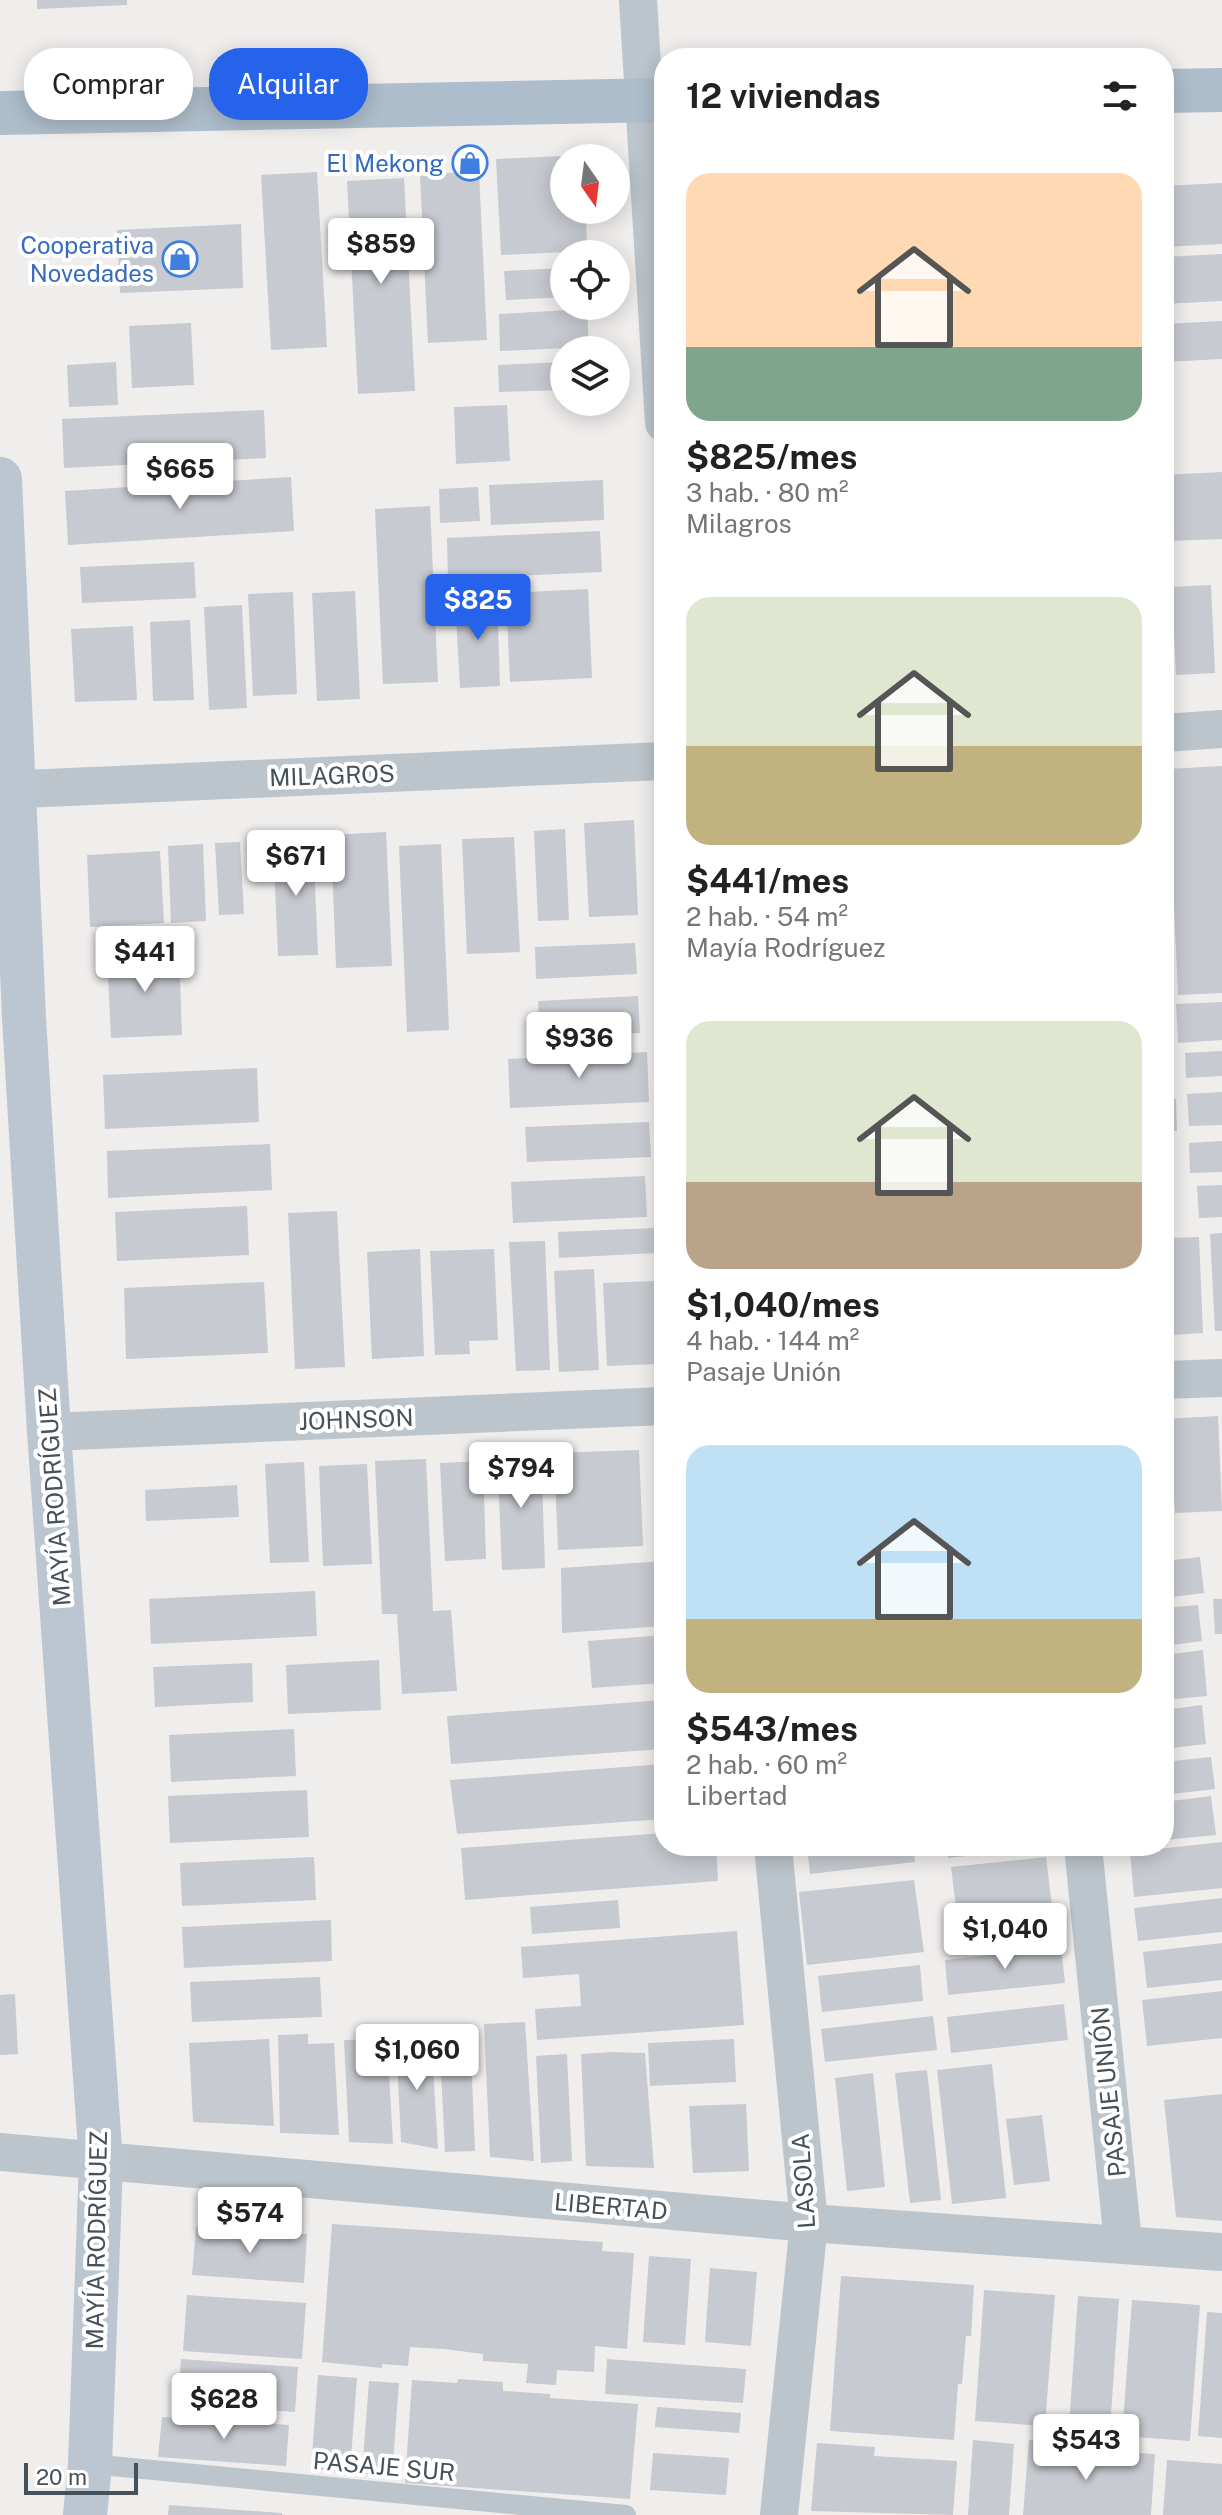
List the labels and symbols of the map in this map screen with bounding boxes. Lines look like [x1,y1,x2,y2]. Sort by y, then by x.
shop icon: El Mekong [451,144,489,182]
north arrow [550,144,630,224]
place label: El Mekong [326,149,444,177]
pin: $859 [334,218,428,286]
place label: Cooperativa Novedades [20,231,154,287]
shop icon: Cooperativa Novedades [161,240,199,278]
pin: $665 [133,443,227,511]
pin: $825 [431,574,525,642]
street label: MILAGROS [269,759,395,791]
pin: $671 [249,830,343,898]
pin: $441 [98,926,192,994]
pin: $936 [532,1012,626,1080]
street label: MAYÍA RODRÍGUEZ [32,1387,76,1607]
street label: JOHNSON [298,1403,414,1435]
pin: $794 [474,1442,568,1510]
pin: $1,040 [940,1903,1070,1971]
street label: PASAJE UNIÓN [1085,2006,1131,2178]
pin: $1,060 [352,2024,482,2092]
street label: MAYÍA RODRÍGUEZ [80,2130,112,2350]
street label: LASOLA [786,2132,820,2230]
pin: $574 [203,2187,297,2255]
street label: LIBERTAD [553,2187,669,2225]
pin: $628 [177,2373,271,2441]
pin: $543 [1039,2414,1133,2482]
street label: PASAJE SUR [312,2446,456,2486]
scale bar [24,2459,138,2495]

